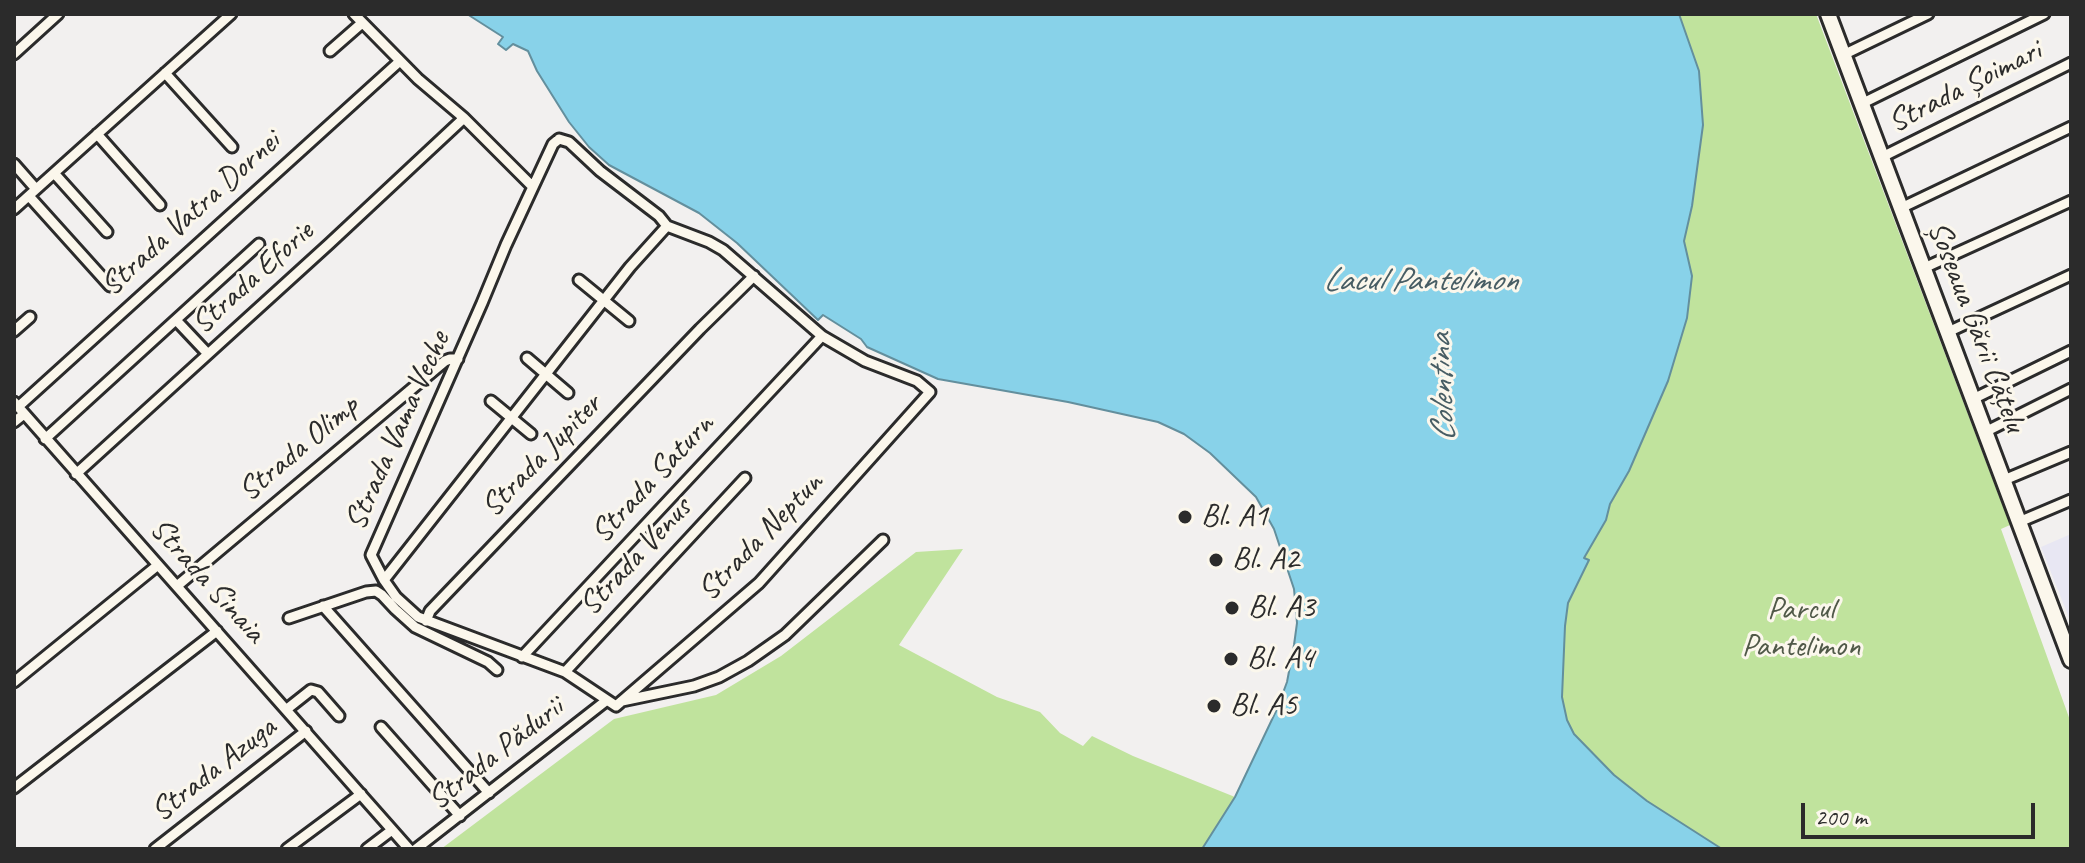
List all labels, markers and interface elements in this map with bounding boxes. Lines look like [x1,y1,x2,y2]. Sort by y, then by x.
street label: Strada Șoimari [1882,32,2048,142]
street label: Strada Vatra Dornei [93,123,289,305]
street label: Strada Eforie [184,213,322,343]
street label: Șoseaua Gării Cățelu [1918,216,2034,438]
water label: Lacul Pantelimon [1323,261,1517,301]
street label: Strada Vama Veche [337,326,459,536]
water label: Colentina [1421,333,1465,443]
street label: Strada Jupiter [474,386,610,526]
street label: Strada Olimp [231,388,367,510]
street label: Strada Saturn [583,406,723,552]
street label: Strada Neptun [690,465,832,609]
street label: Strada Venus [572,490,700,624]
place label: Bl. A1 [1201,498,1268,536]
marker: Bl. A1 [1176,508,1194,526]
street label: Strada Sinaia [141,511,273,651]
place label: Bl. A2 [1232,541,1299,579]
marker: Bl. A2 [1207,551,1225,569]
place label: Bl. A3 [1248,589,1315,627]
park label: Parcul Pantelimon [1742,591,1860,666]
marker: Bl. A3 [1223,599,1241,617]
place label: Bl. A4 [1247,640,1314,678]
marker: Bl. A4 [1222,650,1240,668]
place label: Bl. A5 [1230,687,1297,725]
street label: Strada Pădurii [420,689,572,819]
marker: Bl. A5 [1205,697,1223,715]
street label: Strada Azuga [144,709,284,831]
scale bar [1805,787,2039,837]
text: 200 m [1815,802,1867,832]

